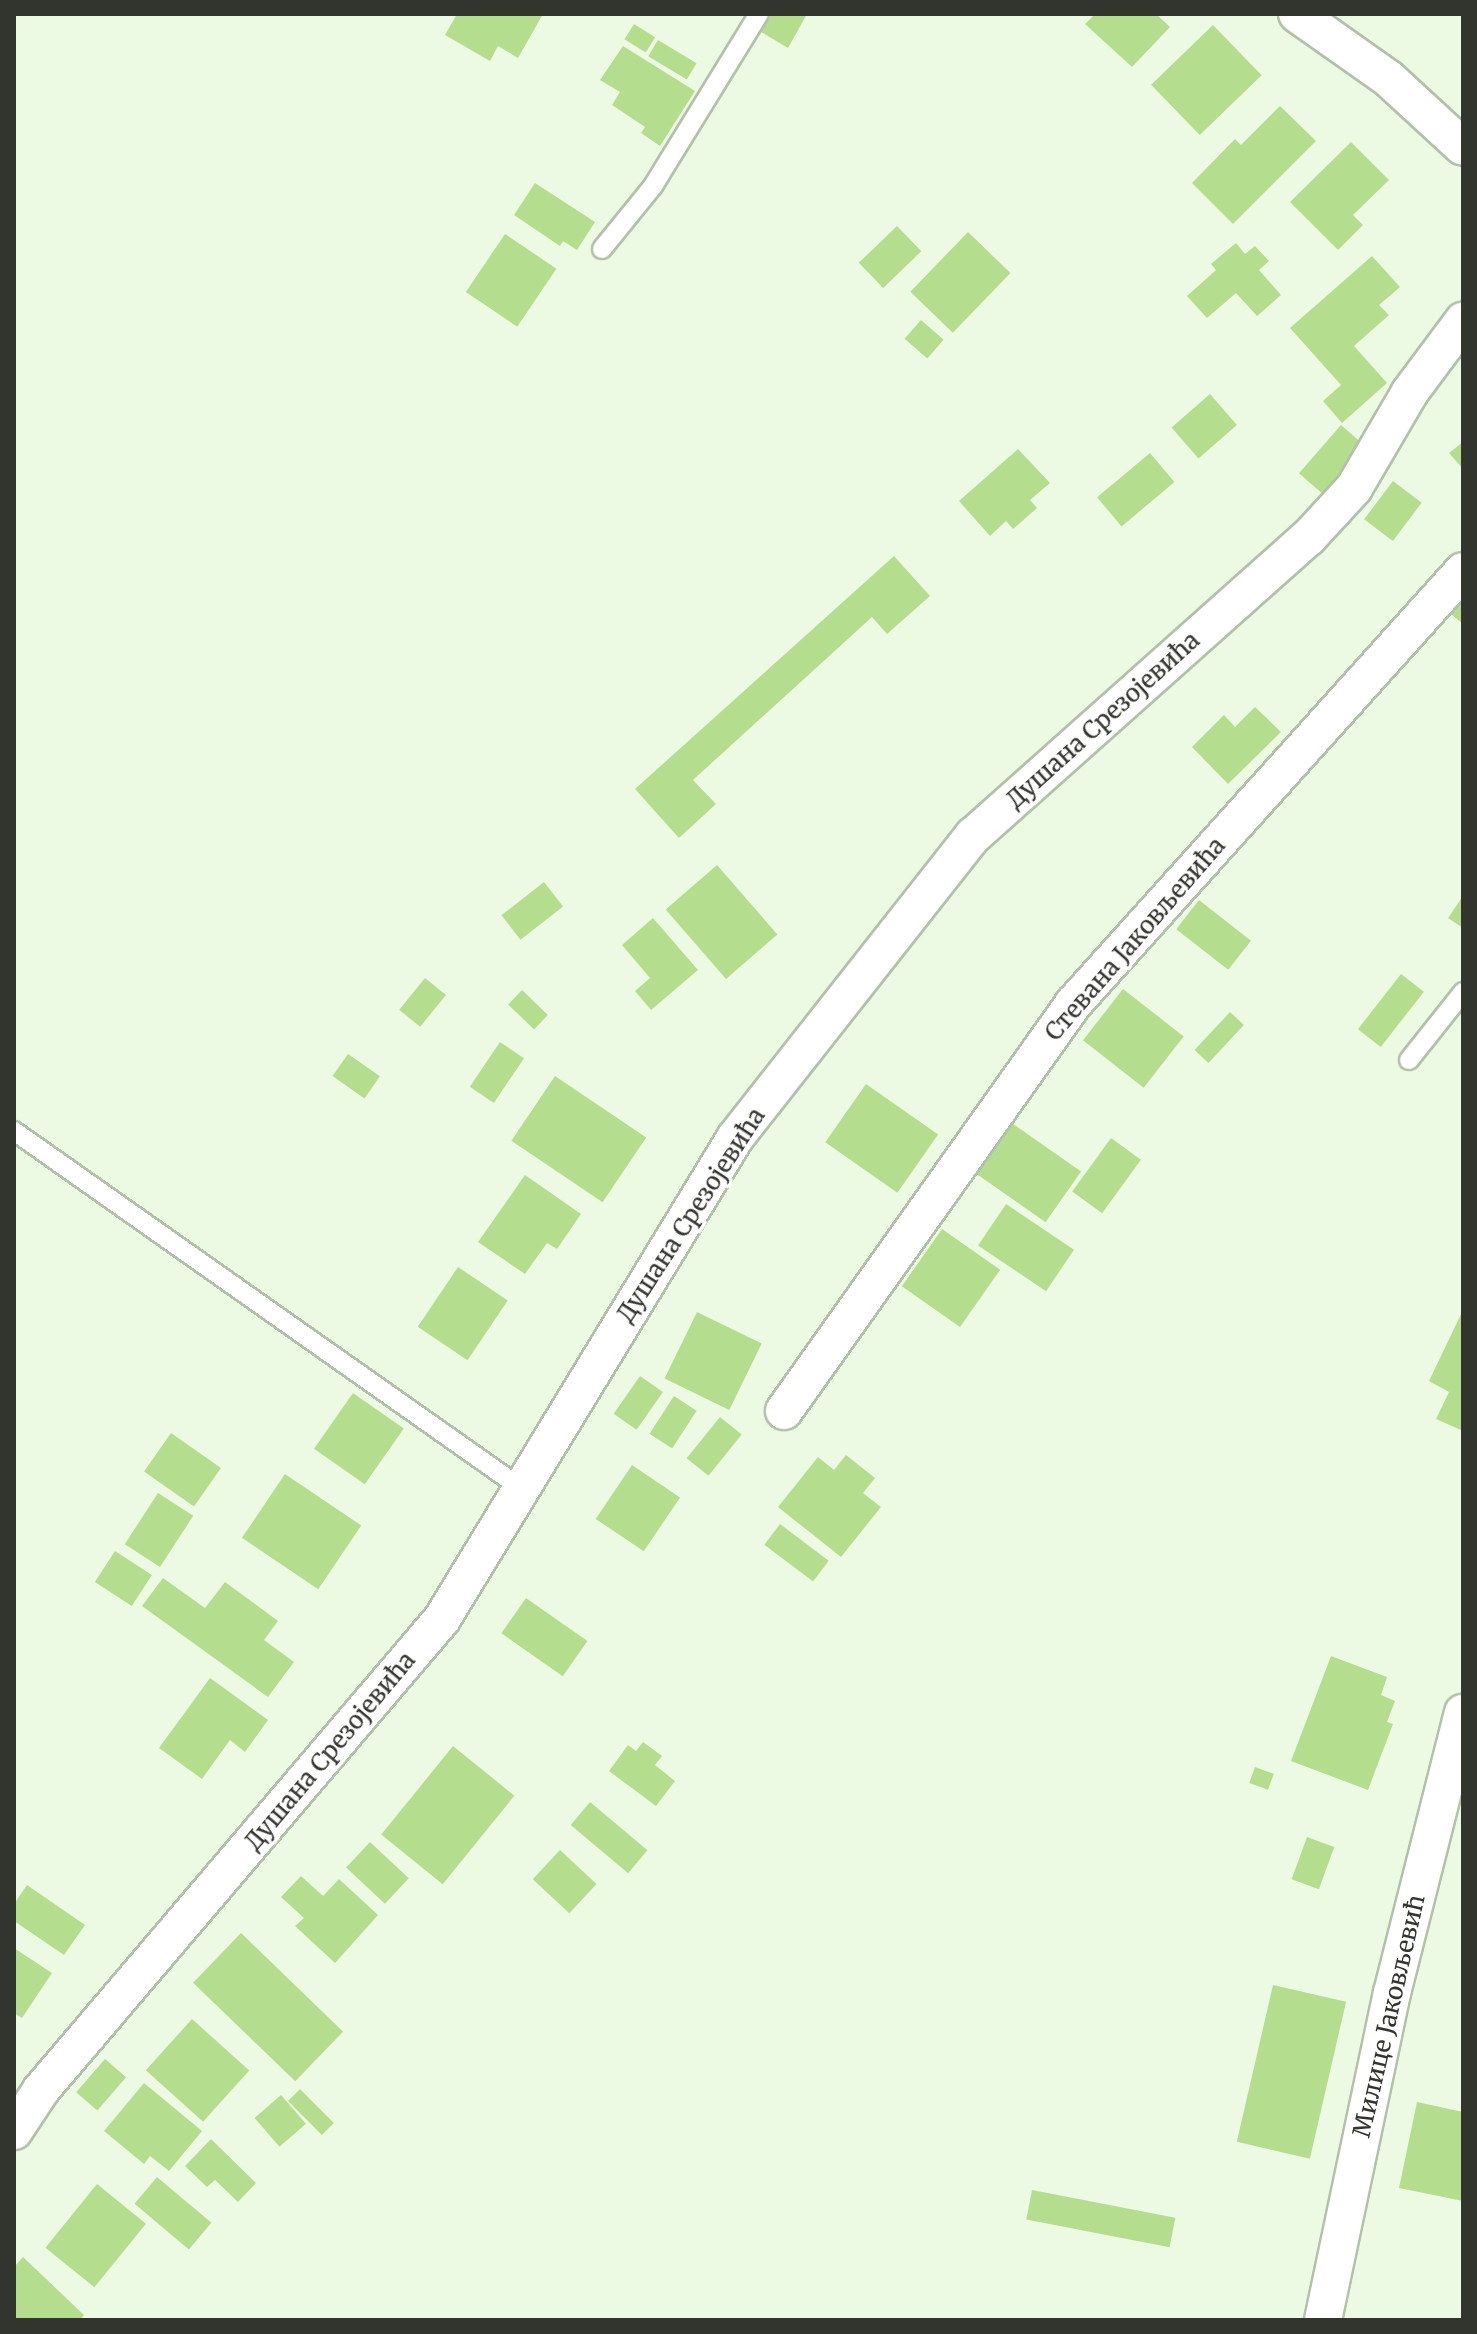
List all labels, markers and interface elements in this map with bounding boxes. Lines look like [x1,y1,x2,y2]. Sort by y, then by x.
street label: Душана Срезојевића [1001,626,1205,814]
street label: Стевана Јаковљевића [1039,831,1231,1047]
street label: Душана Срезојевића [611,1102,771,1328]
street label: Душана Срезојевића [239,1646,421,1856]
street label: Милице Јаковљевић [1347,1892,1431,2140]

